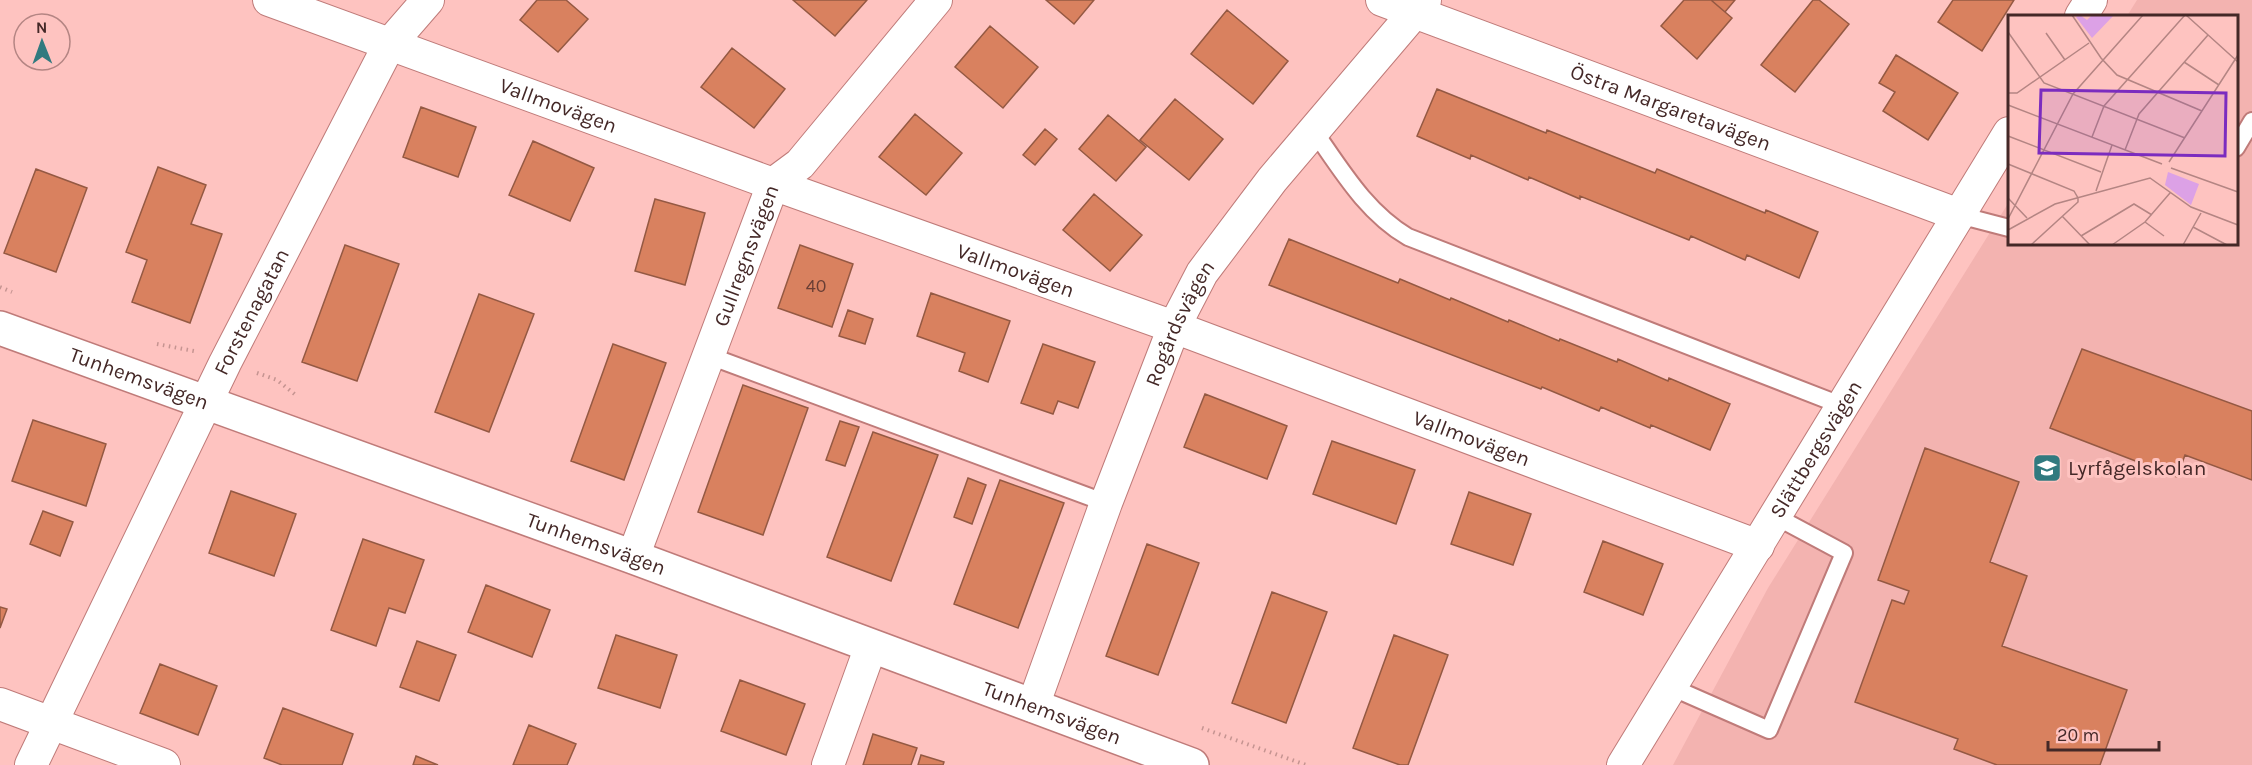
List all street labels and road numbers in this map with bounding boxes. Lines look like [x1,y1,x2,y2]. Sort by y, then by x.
street label: Östra Margaretavägen [1567,59,1774,156]
street label: Vallmovägen [496,73,620,138]
street label: Gullregnsvägen [709,181,784,330]
street label: Vallmovägen [954,239,1078,302]
street label: Forstenagatan [209,244,294,379]
street label: Rogårdsvägen [1140,255,1219,390]
street label: Tunhemsvägen [66,342,212,414]
street label: Slättbergsvägen [1765,376,1867,522]
street label: Vallmovägen [1410,406,1533,471]
street label: Tunhemsvägen [523,508,669,580]
street label: Tunhemsvägen [979,676,1124,750]

